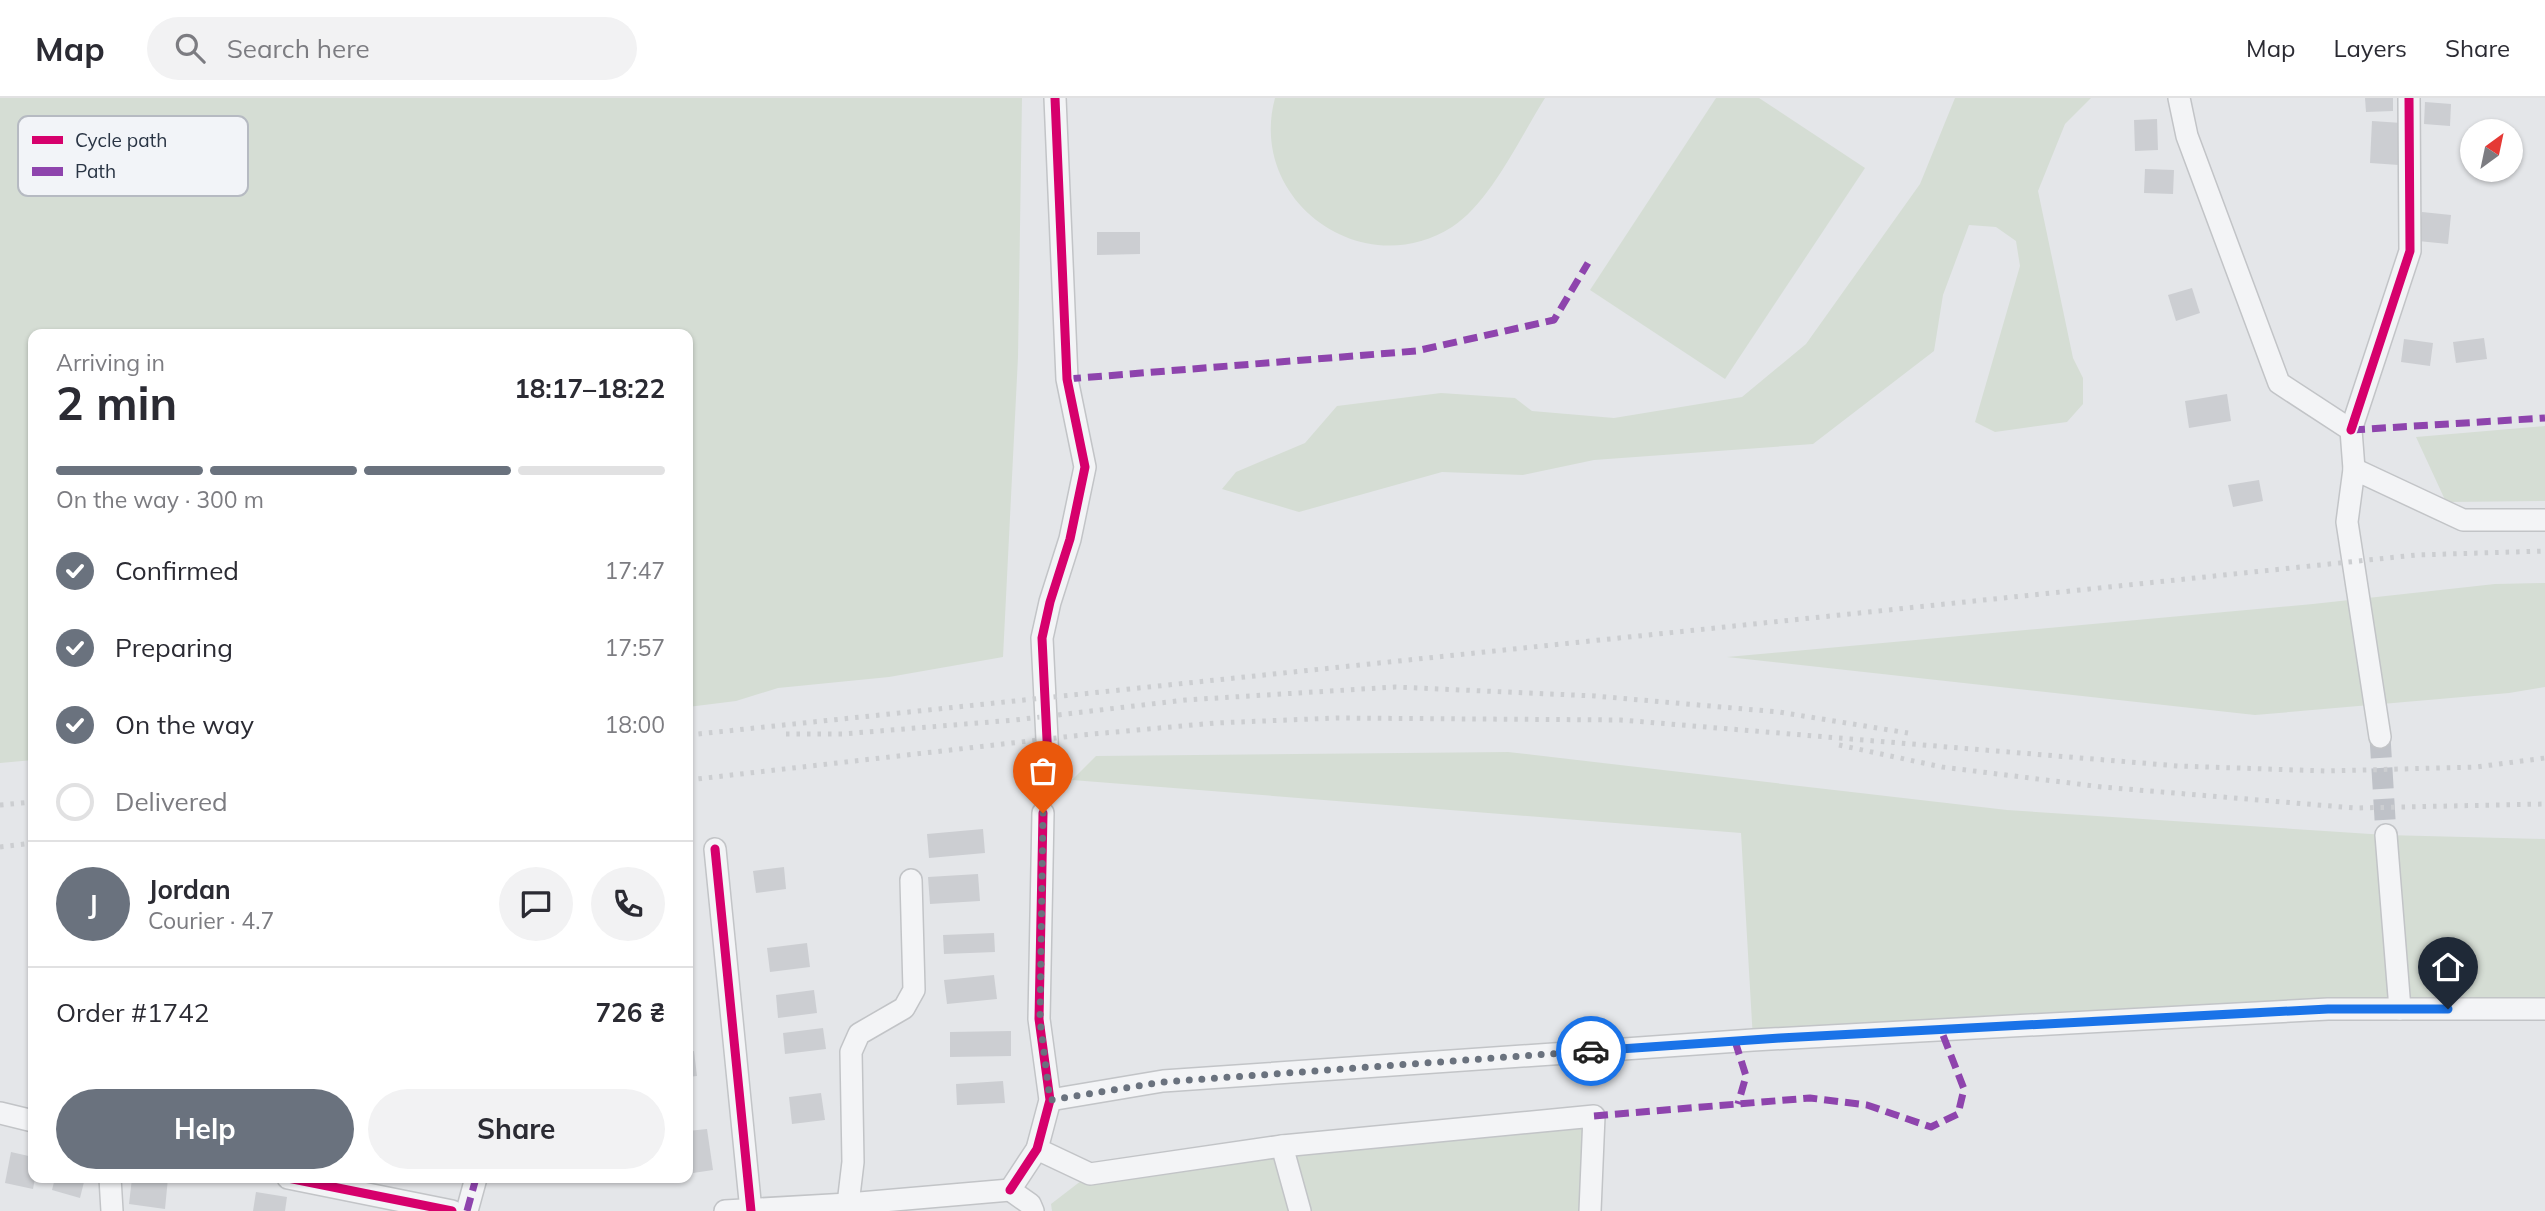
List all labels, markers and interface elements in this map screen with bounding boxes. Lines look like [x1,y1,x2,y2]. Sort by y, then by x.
search box [147,17,637,80]
text: Map [35,28,105,69]
icon: search [171,29,209,67]
text: Search here [227,32,370,65]
text: Map [2246,33,2295,63]
text: Layers [2333,33,2407,63]
text: Share [2445,33,2510,63]
legend [18,116,248,196]
north arrow [2460,119,2524,182]
map controls [2460,119,2523,182]
text: Cycle path [75,128,167,152]
text: Path [75,159,116,183]
text: Arriving in [56,348,165,377]
text: 18:17–18:22 [514,372,665,405]
text: 2 min [56,374,177,432]
text: On the way · 300 m [56,485,264,514]
icon: check [56,552,94,590]
text: Confirmed [115,554,239,587]
text: 17:47 [605,556,665,585]
icon: check [56,629,94,667]
text: Preparing [115,631,233,664]
text: 17:57 [605,633,665,662]
icon: check [56,706,94,744]
text: On the way [115,708,254,741]
text: 18:00 [605,710,665,739]
pin [1013,741,1073,813]
icon: bag [1024,752,1062,790]
text: Delivered [115,785,228,818]
button: chat [499,867,573,941]
button: phone [591,867,665,941]
text: Jordan [148,873,231,906]
text: J [88,888,98,921]
text: Courier · 4.7 [148,906,274,935]
pin [2418,937,2478,1009]
icon: home [2429,948,2467,986]
text: Order #1742 [56,996,209,1029]
text: 726 ₴ [595,996,665,1029]
courier [1556,1016,1626,1086]
icon: car [1572,1032,1610,1070]
button: Help [56,1089,354,1169]
button: Share [368,1089,665,1169]

